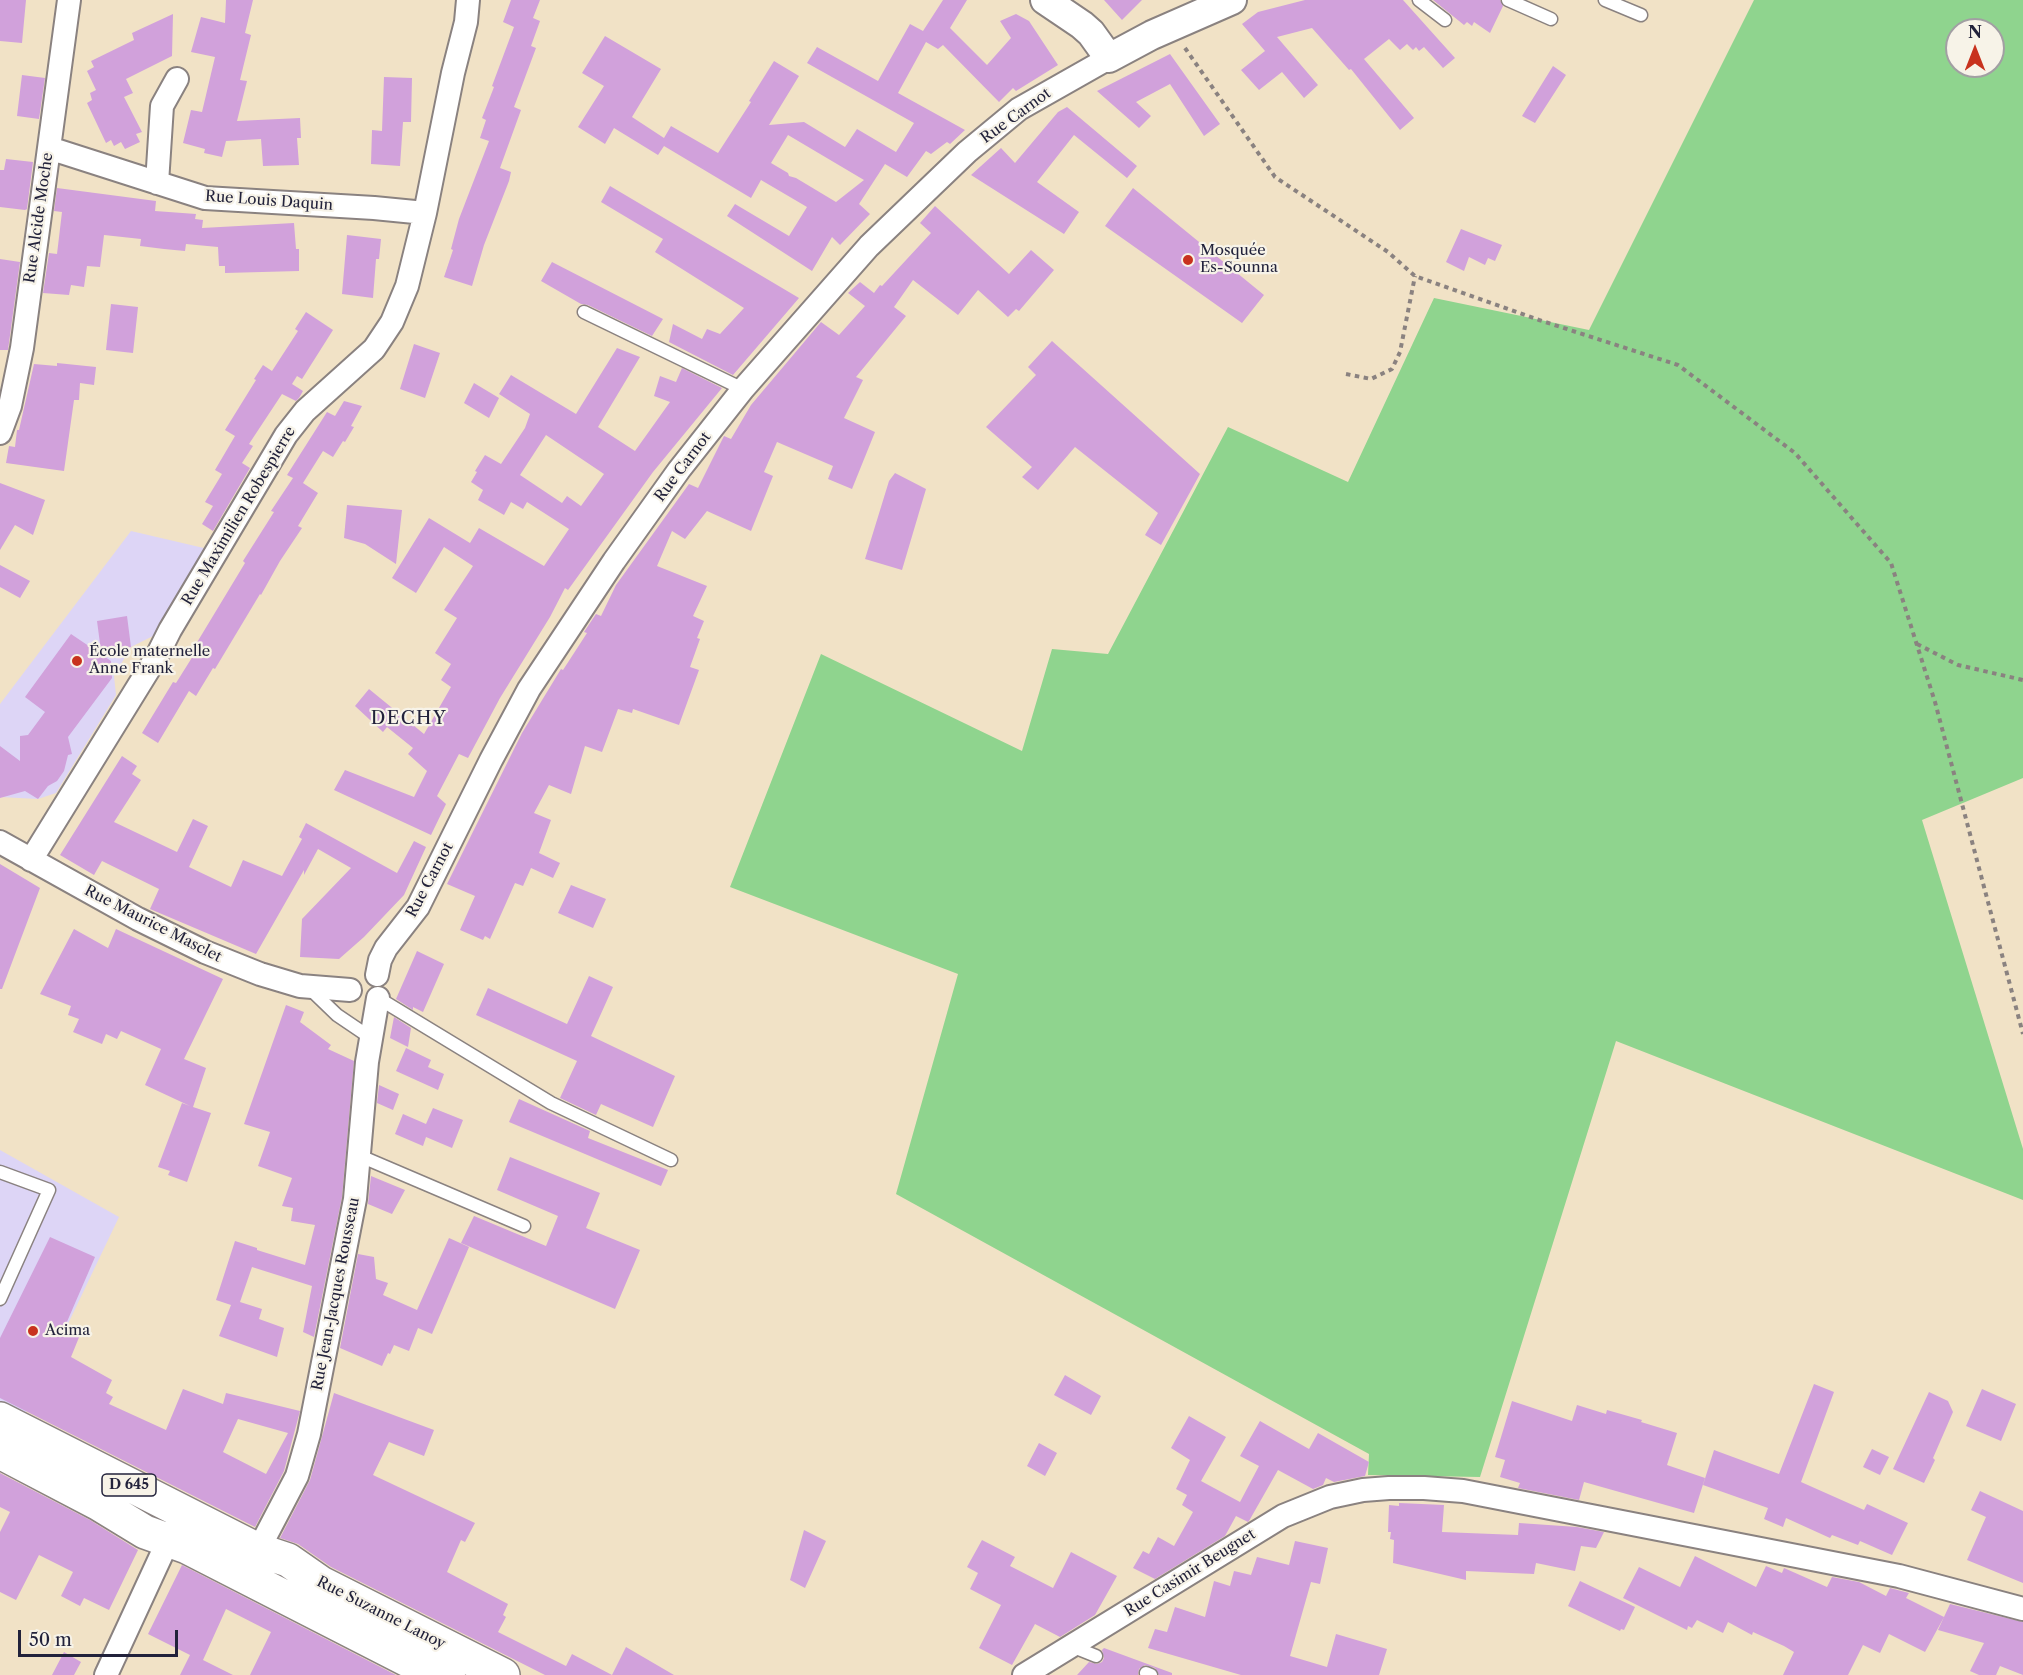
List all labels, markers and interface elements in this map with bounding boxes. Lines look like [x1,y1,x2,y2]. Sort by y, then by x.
north arrow [1945,18,2005,78]
text: N [1968,22,1982,42]
street label: Rue Carnot [977,85,1055,147]
street label: Rue Alcide Moche [21,151,57,285]
street label: Rue Louis Daquin [204,188,334,214]
place label: Mosquée Es-Sounna [1200,242,1278,277]
marker: Mosquée Es-Sounna [1181,253,1195,267]
street label: Rue Maximilien Robespierre [178,423,300,609]
street label: Rue Carnot [651,429,715,505]
place label: École maternelle Anne Frank [89,643,210,678]
marker: École maternelle Anne Frank [70,654,84,668]
district label: DECHY [371,708,447,730]
street label: Rue Carnot [403,839,457,921]
street label: Rue Maurice Masclet [81,882,225,966]
street label: Rue Jean-Jacques Rousseau [308,1196,364,1392]
place label: Acima [45,1322,90,1340]
marker: Acima [26,1324,40,1338]
road number: D 645 [102,1474,156,1496]
street label: Rue Casimir Beugnet [1121,1525,1259,1621]
street label: Rue Suzanne Lanoy [314,1573,448,1653]
scale bar [21,1618,182,1656]
text: 50 m [29,1629,72,1651]

